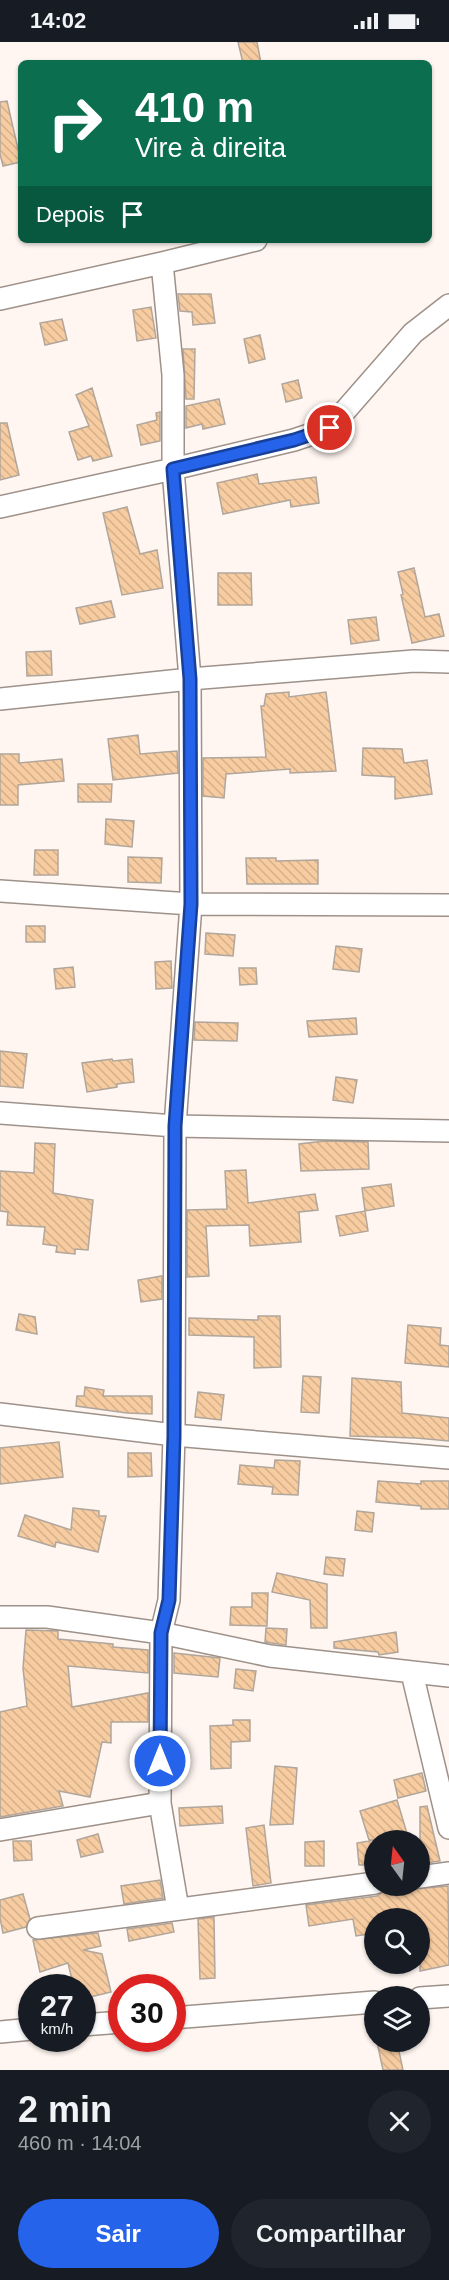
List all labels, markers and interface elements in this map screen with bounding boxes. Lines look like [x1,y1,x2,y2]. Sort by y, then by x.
text: 14:02 [30,8,86,33]
icon: right [36,84,114,162]
text: 410 m [135,84,254,131]
text: Vire à direita [135,133,286,163]
icon: arrive [116,198,149,231]
text: Depois [36,202,104,227]
pin [304,402,355,453]
icon: arrive [313,411,346,444]
position arrow [128,1729,192,1793]
north arrow [364,1830,430,1896]
map controls [364,1830,430,2052]
button: search [364,1908,430,1974]
speed limit sign: 30 [108,1974,186,2052]
button: layers [364,1986,430,2052]
text: 27 [40,1989,74,2022]
text: km/h [41,2020,73,2037]
text: 2 min [18,2089,112,2130]
button: close [368,2090,431,2153]
text: 460 m · 14:04 [18,2132,141,2154]
button: Sair [18,2199,219,2268]
button: Compartilhar [231,2199,431,2268]

